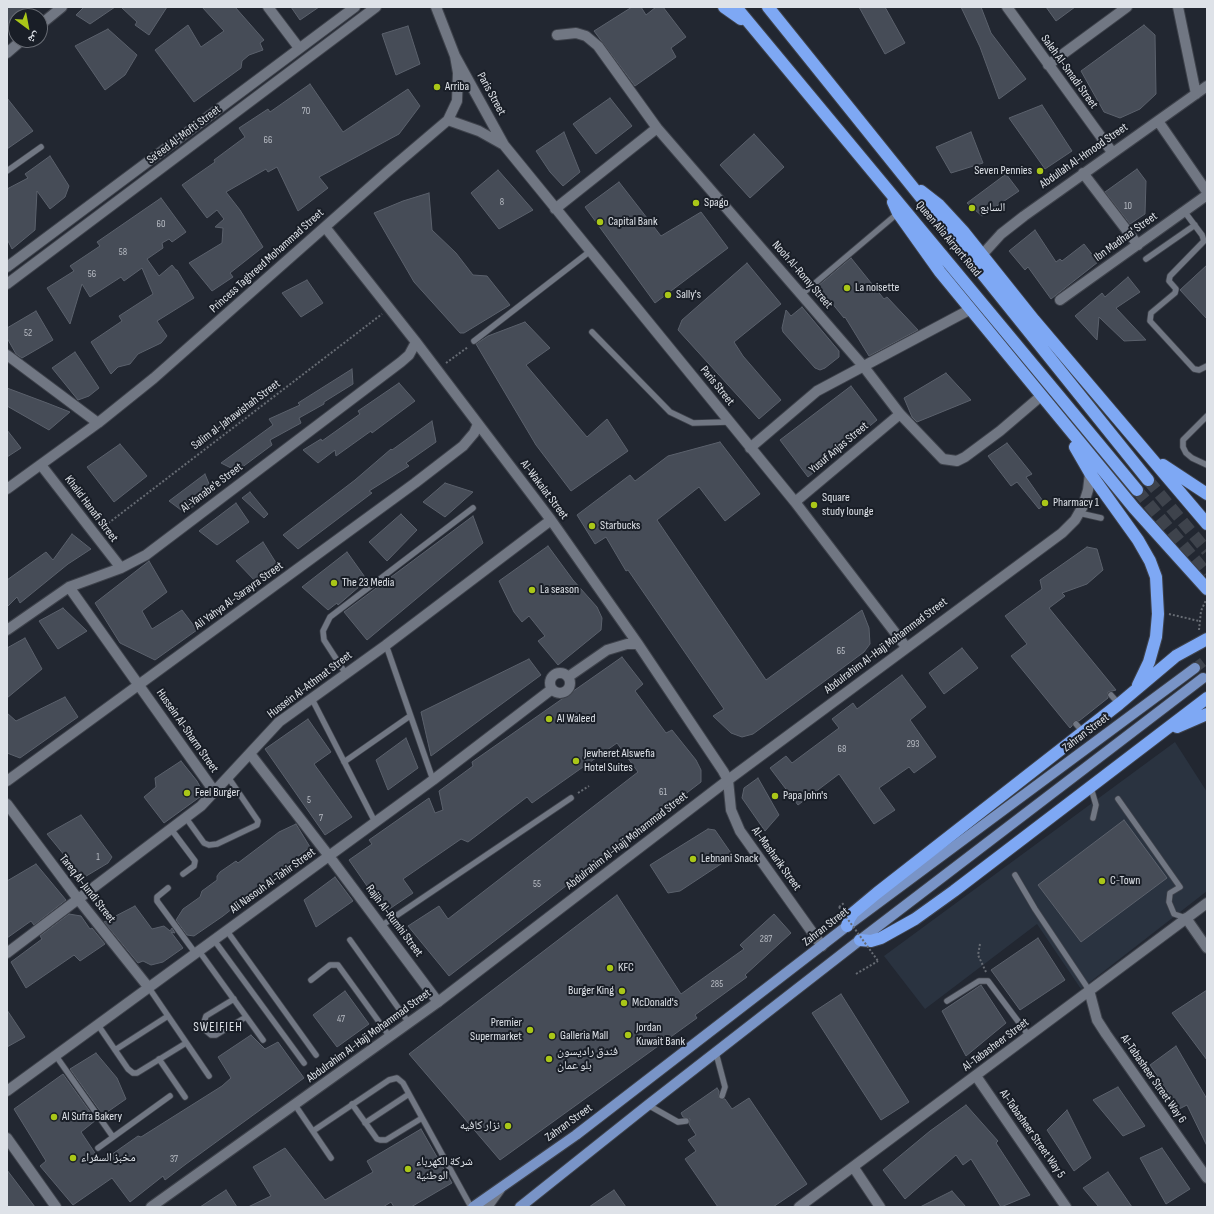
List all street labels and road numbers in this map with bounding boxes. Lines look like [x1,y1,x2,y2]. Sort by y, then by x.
street label: Saleh Al-Smadi Street [1037,32,1101,112]
street label: Paris Street [473,70,509,118]
street label: Sa’eed Al-Mofti Street [144,103,224,167]
street label: Abdullah Al-Hmood Street [1037,120,1131,192]
street label: Queen Alia Airport Road [912,198,984,280]
street label: Princess Taghreed Mohammad Street [207,206,327,316]
street label: Ibn Madhaa' Street [1092,209,1160,265]
street label: Nooh Al-Romy Street [769,238,835,312]
street label: Paris Street [697,363,737,409]
street label: Salim al-Jahawishah Street [189,377,283,453]
street label: Yusuf Anjas Street [806,419,872,477]
street label: Al-Wakalat Street [517,457,571,523]
street label: Al-Yanabe'e Street [178,460,246,516]
street label: Khalid Hanafi Street [61,473,121,545]
street label: Ali Yahya Al-Sarayra Street [192,559,286,633]
street label: Abdulrahim Al-Hajj Mohammad Street [822,595,950,697]
street label: Hussein Al-Athmat Street [265,648,355,722]
street label: Hussein Al-Sharm Street [153,686,221,776]
street label: Zahran Street [1060,711,1112,755]
street label: Abdulrahim Al-Hajj Mohammad Street [563,789,691,893]
street label: Al-Masharik Street [748,824,804,894]
street label: Ali Nasouh Al-Tahir Street [227,845,319,917]
street label: Tareq Al-Jundi Street [56,852,118,926]
street label: Rajih Al-Rumhi Street [362,882,426,960]
street label: Zahran Street [800,904,852,950]
street label: Abdulrahim Al-Hajj Mohammad Street [304,986,434,1086]
street label: Al-Tabasheer Street [960,1015,1032,1075]
street label: Al-Tabasheer Street Way 6 [1117,1032,1189,1126]
street label: Al-Tabasheer Street Way 5 [996,1087,1068,1181]
street label: Zahran Street [543,1101,595,1145]

